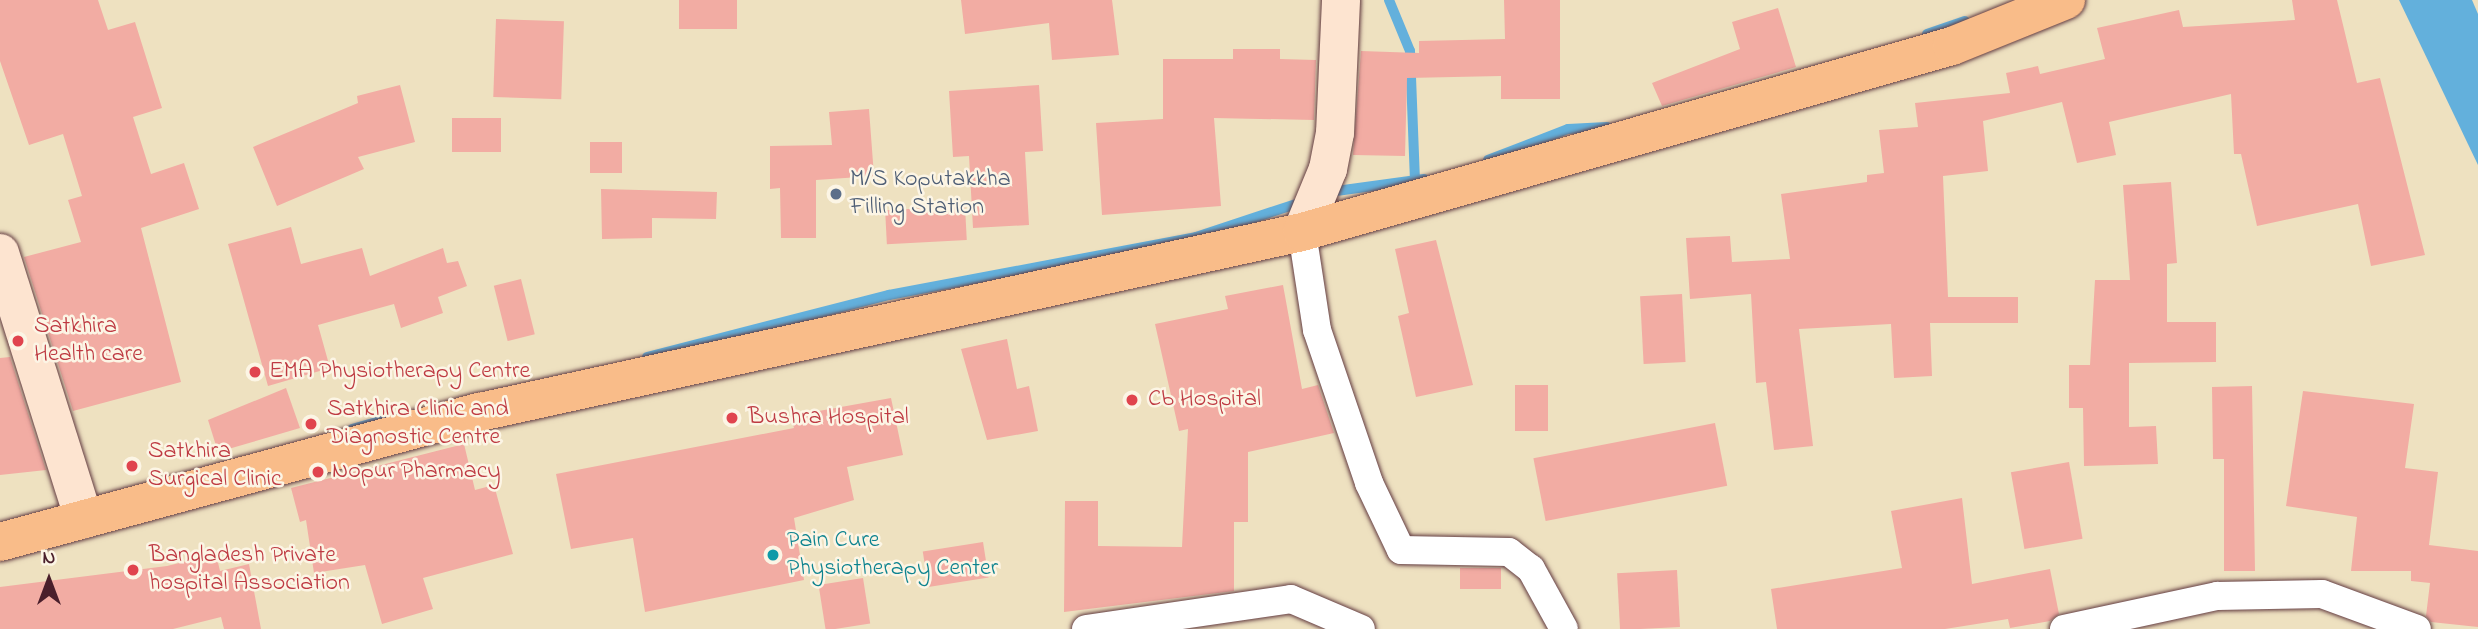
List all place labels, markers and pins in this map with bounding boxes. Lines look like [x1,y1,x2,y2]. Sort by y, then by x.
place label: M/S Koputakkha Filling Station [850,166,1011,222]
marker: M/S Koputakkha Filling Station [828,186,844,202]
place label: Satkhira Health care [34,313,143,369]
marker: Satkhira Health care [8,331,28,351]
place label: EMA Physiotherapy Centre [269,358,530,386]
marker: EMA Physiotherapy Centre [247,364,263,380]
place label: Cb Hospital [1148,386,1261,414]
marker: Cb Hospital [1122,390,1142,410]
place label: Satkhira Clinic and Diagnostic Centre [327,396,509,452]
place label: Bushra Hospital [748,404,909,432]
marker: Bushra Hospital [722,408,742,428]
marker: Satkhira Clinic and Diagnostic Centre [301,414,321,434]
place label: Satkhira Surgical Clinic [148,438,282,494]
marker: Satkhira Surgical Clinic [122,456,142,476]
place label: Nopur Pharmacy [332,458,501,486]
marker: Nopur Pharmacy [310,464,326,480]
place label: Pain Cure Physiotherapy Center [787,527,998,583]
place label: Bangladesh Private hospital Association [149,542,350,598]
marker: Pain Cure Physiotherapy Center [765,547,781,563]
marker: Bangladesh Private hospital Association [123,560,143,580]

